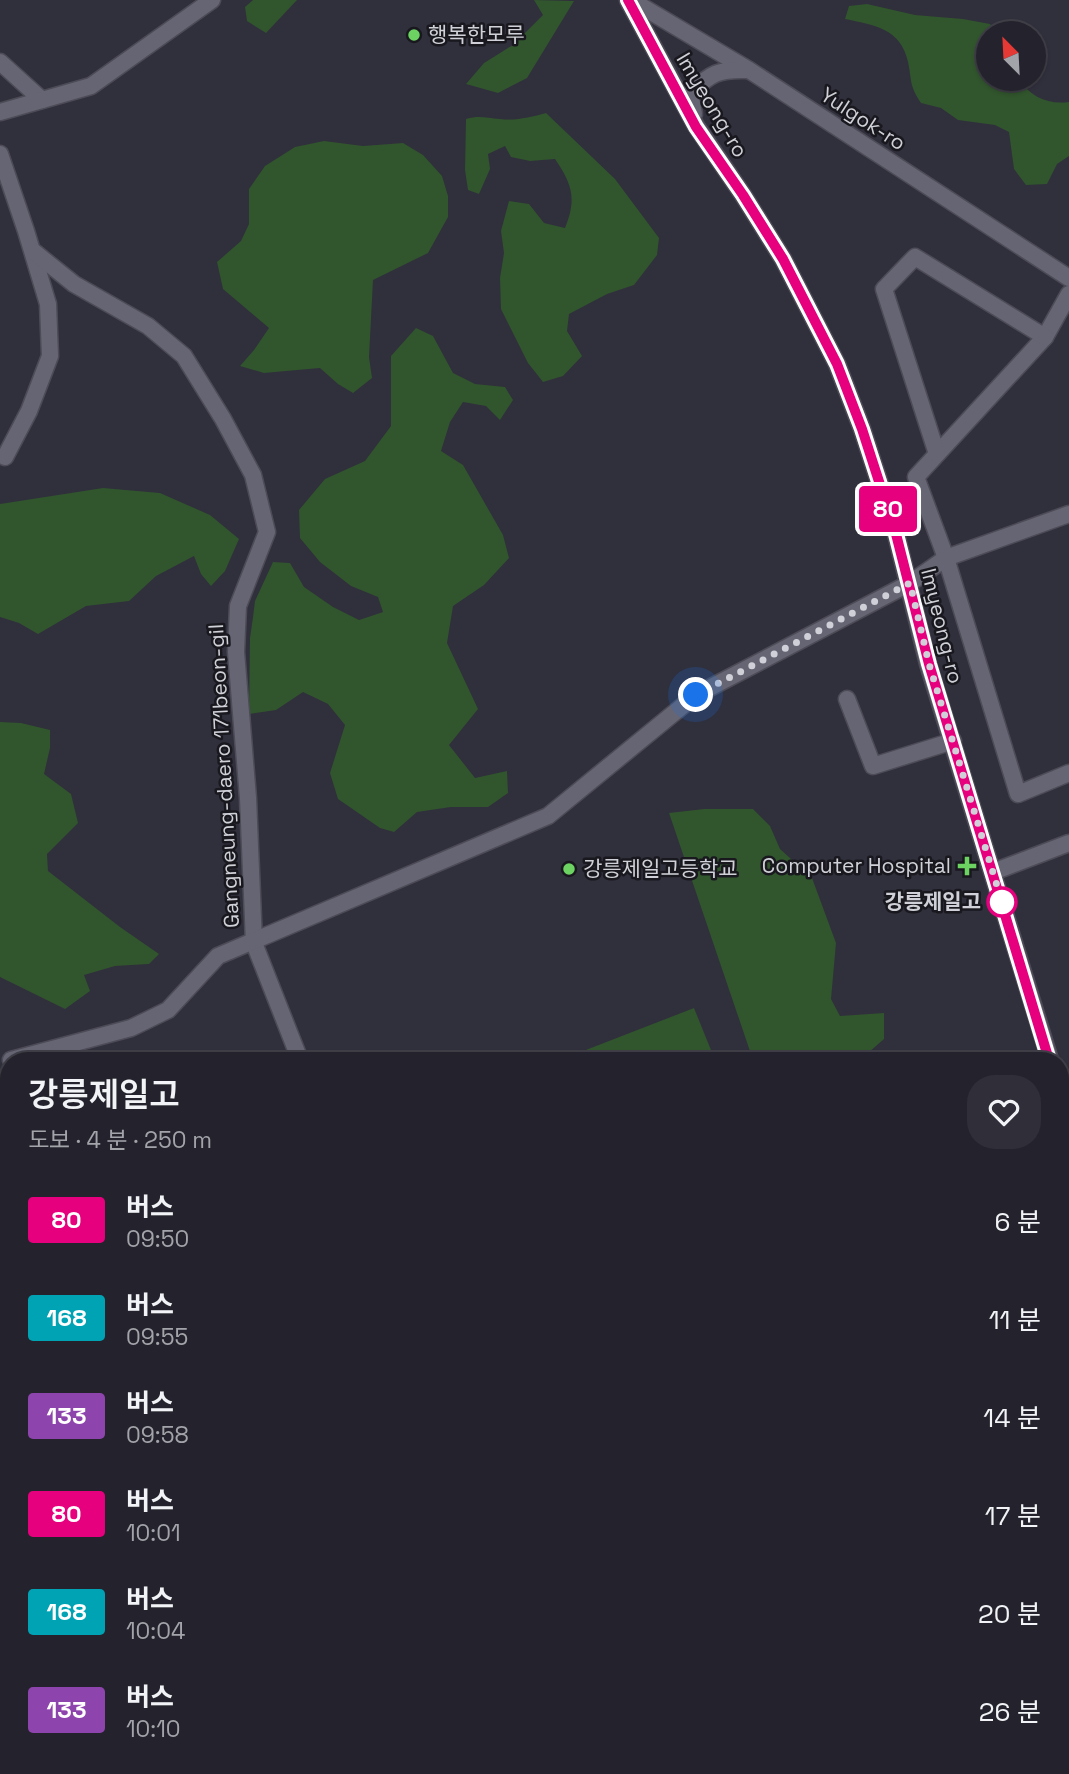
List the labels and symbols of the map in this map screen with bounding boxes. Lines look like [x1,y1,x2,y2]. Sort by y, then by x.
place label: 행복한모루 [428,21,525,48]
north arrow [976,21,1046,91]
marker: 행복한모루 [406,27,422,43]
street label: Imyeong-ro [671,47,754,162]
street label: Yulgok-ro [815,81,911,156]
line badge: 80 [856,486,920,532]
street label: Imyeong-ro [915,566,970,686]
street label: Gangneung-daero 171beon-gil [202,623,245,929]
your location [678,677,713,712]
place label: Computer Hospital [762,852,951,879]
place label: 강릉제일고등학교 [583,855,738,882]
marker: Computer Hospital [957,856,977,876]
marker: 강릉제일고등학교 [561,861,577,877]
marker: 강릉제일고 [987,887,1017,917]
place label: 강릉제일고 [884,888,981,915]

